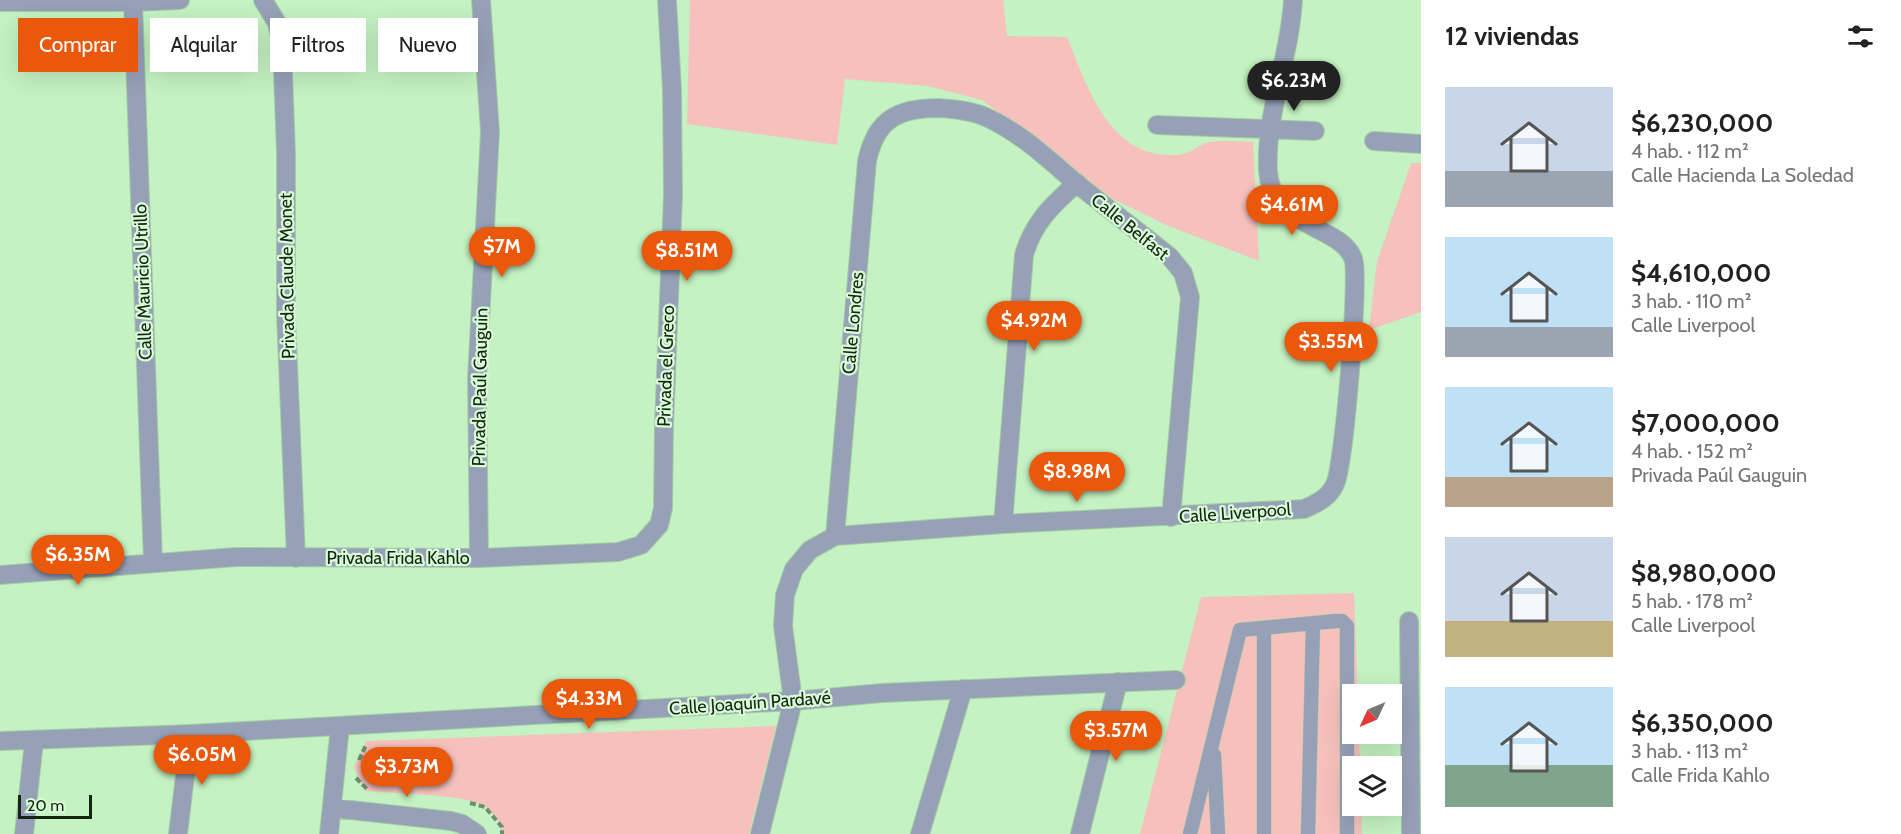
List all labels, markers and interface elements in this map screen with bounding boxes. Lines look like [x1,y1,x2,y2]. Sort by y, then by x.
chip: Comprar [18,18,138,72]
chip: Alquilar [150,18,258,72]
chip: Filtros [270,18,366,72]
chip: Nuevo [378,18,478,72]
text: 12 viviendas [1445,20,1579,52]
icon: filters [1844,20,1877,53]
pin: $6.23M [1245,61,1343,112]
text: $6.23M [1261,68,1327,92]
text: $6,230,000 [1631,107,1773,139]
icon: home [1493,111,1565,183]
text: 4 hab. · 112 m² [1631,139,1749,163]
text: Calle Hacienda La Soledad [1631,163,1854,187]
pin: $4.61M [1243,185,1341,236]
street label: Calle Belfast [1087,189,1173,265]
text: $4.61M [1260,192,1324,216]
street label: Privada Claude Monet [275,193,299,359]
street label: Calle Mauricio Utrillo [129,203,157,360]
pin: $7M [473,227,531,278]
pin: $8.51M [638,231,736,282]
text: $7M [483,234,521,258]
text: $8.51M [656,238,718,262]
text: $4,610,000 [1631,257,1771,289]
icon: home [1493,261,1565,333]
street label: Calle Londres [838,271,868,375]
text: 3 hab. · 110 m² [1631,289,1751,313]
pin: $4.92M [985,301,1083,352]
street label: Privada el Greco [653,305,679,427]
street label: Privada Paúl Gauguin [468,308,492,466]
text: $4.92M [1001,308,1067,332]
text: Calle Liverpool [1631,313,1755,337]
pin: $3.55M [1282,322,1380,373]
text: $3.55M [1299,329,1363,353]
text: $7,000,000 [1631,407,1780,439]
icon: home [1493,411,1565,483]
text: 4 hab. · 152 m² [1631,439,1753,463]
pin: $8.98M [1028,452,1126,503]
text: $8.98M [1043,459,1111,483]
text: Privada Paúl Gauguin [1631,463,1807,487]
street label: Calle Liverpool [1178,498,1292,528]
pin: $6.35M [29,535,127,586]
text: $6.35M [45,542,111,566]
street label: Privada Frida Kahlo [326,547,470,569]
text: $8,980,000 [1631,557,1777,589]
icon: home [1493,561,1565,633]
text: 5 hab. · 178 m² [1631,589,1753,613]
text: Calle Liverpool [1631,613,1755,637]
pin: $4.33M [540,679,638,730]
north arrow [1342,684,1402,744]
map controls [1342,684,1402,816]
text: $4.33M [556,686,622,710]
street label: Calle Joaquín Pardavé [668,686,832,720]
text: $6,350,000 [1631,707,1774,739]
pin: $3.57M [1067,711,1165,762]
icon: home [1493,711,1565,783]
text: $3.57M [1084,718,1148,742]
pin: $6.05M [153,735,251,786]
text: 3 hab. · 113 m² [1631,739,1748,763]
text: $6.05M [168,742,236,766]
pin: $3.73M [358,747,456,798]
text: $3.73M [375,754,439,778]
button: layers [1342,756,1402,816]
text: Calle Frida Kahlo [1631,763,1770,787]
scale bar [18,792,92,820]
text: 20 m [27,796,64,815]

